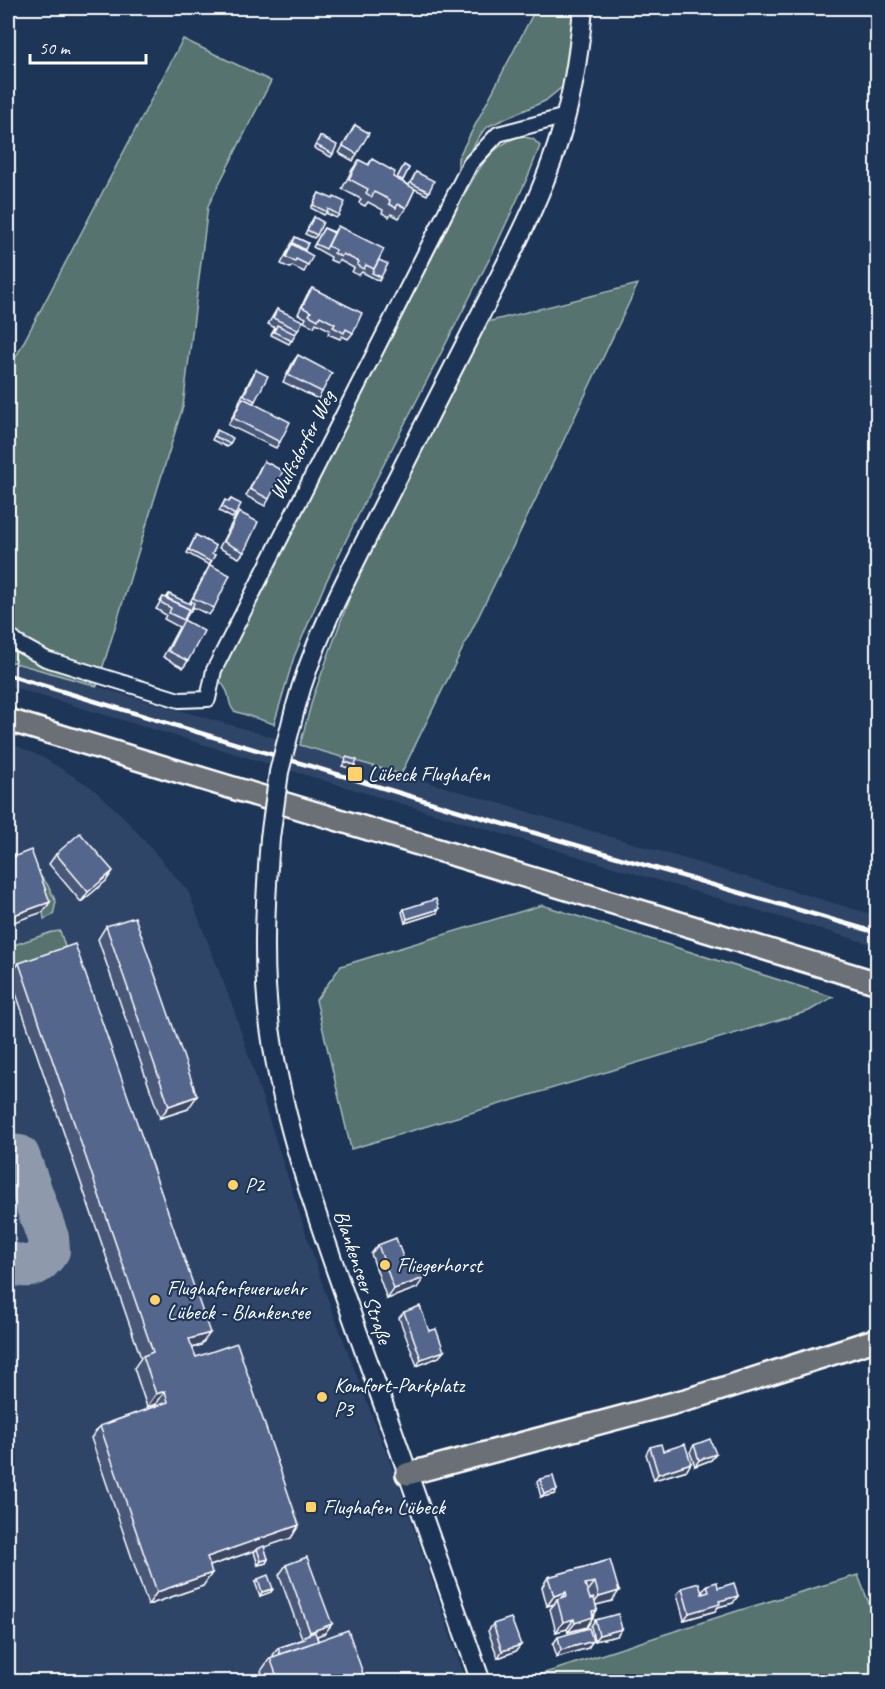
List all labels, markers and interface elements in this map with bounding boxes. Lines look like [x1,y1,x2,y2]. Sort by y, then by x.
scale bar [30,27,146,65]
text: 50 m [39,37,72,59]
street label: Wulfsdorfer Weg [264,385,341,504]
place label: Lübeck Flughafen [368,761,491,787]
marker: Lübeck Flughafen [346,765,364,783]
place label: P2 [245,1172,266,1198]
marker: P2 [226,1178,240,1192]
street label: Blankenseer Straße [328,1207,399,1349]
place label: Fliegerhorst [397,1252,484,1278]
marker: Fliegerhorst [378,1258,392,1272]
place label: Flughafenfeuerwehr Lübeck - Blankensee [167,1275,312,1325]
marker: Flughafenfeuerwehr Lübeck - Blankensee [148,1293,162,1307]
place label: Komfort-Parkplatz P3 [334,1372,466,1422]
marker: Komfort-Parkplatz P3 [315,1390,329,1404]
place label: Flughafen Lübeck [323,1494,446,1520]
marker: Flughafen Lübeck [304,1500,318,1514]

